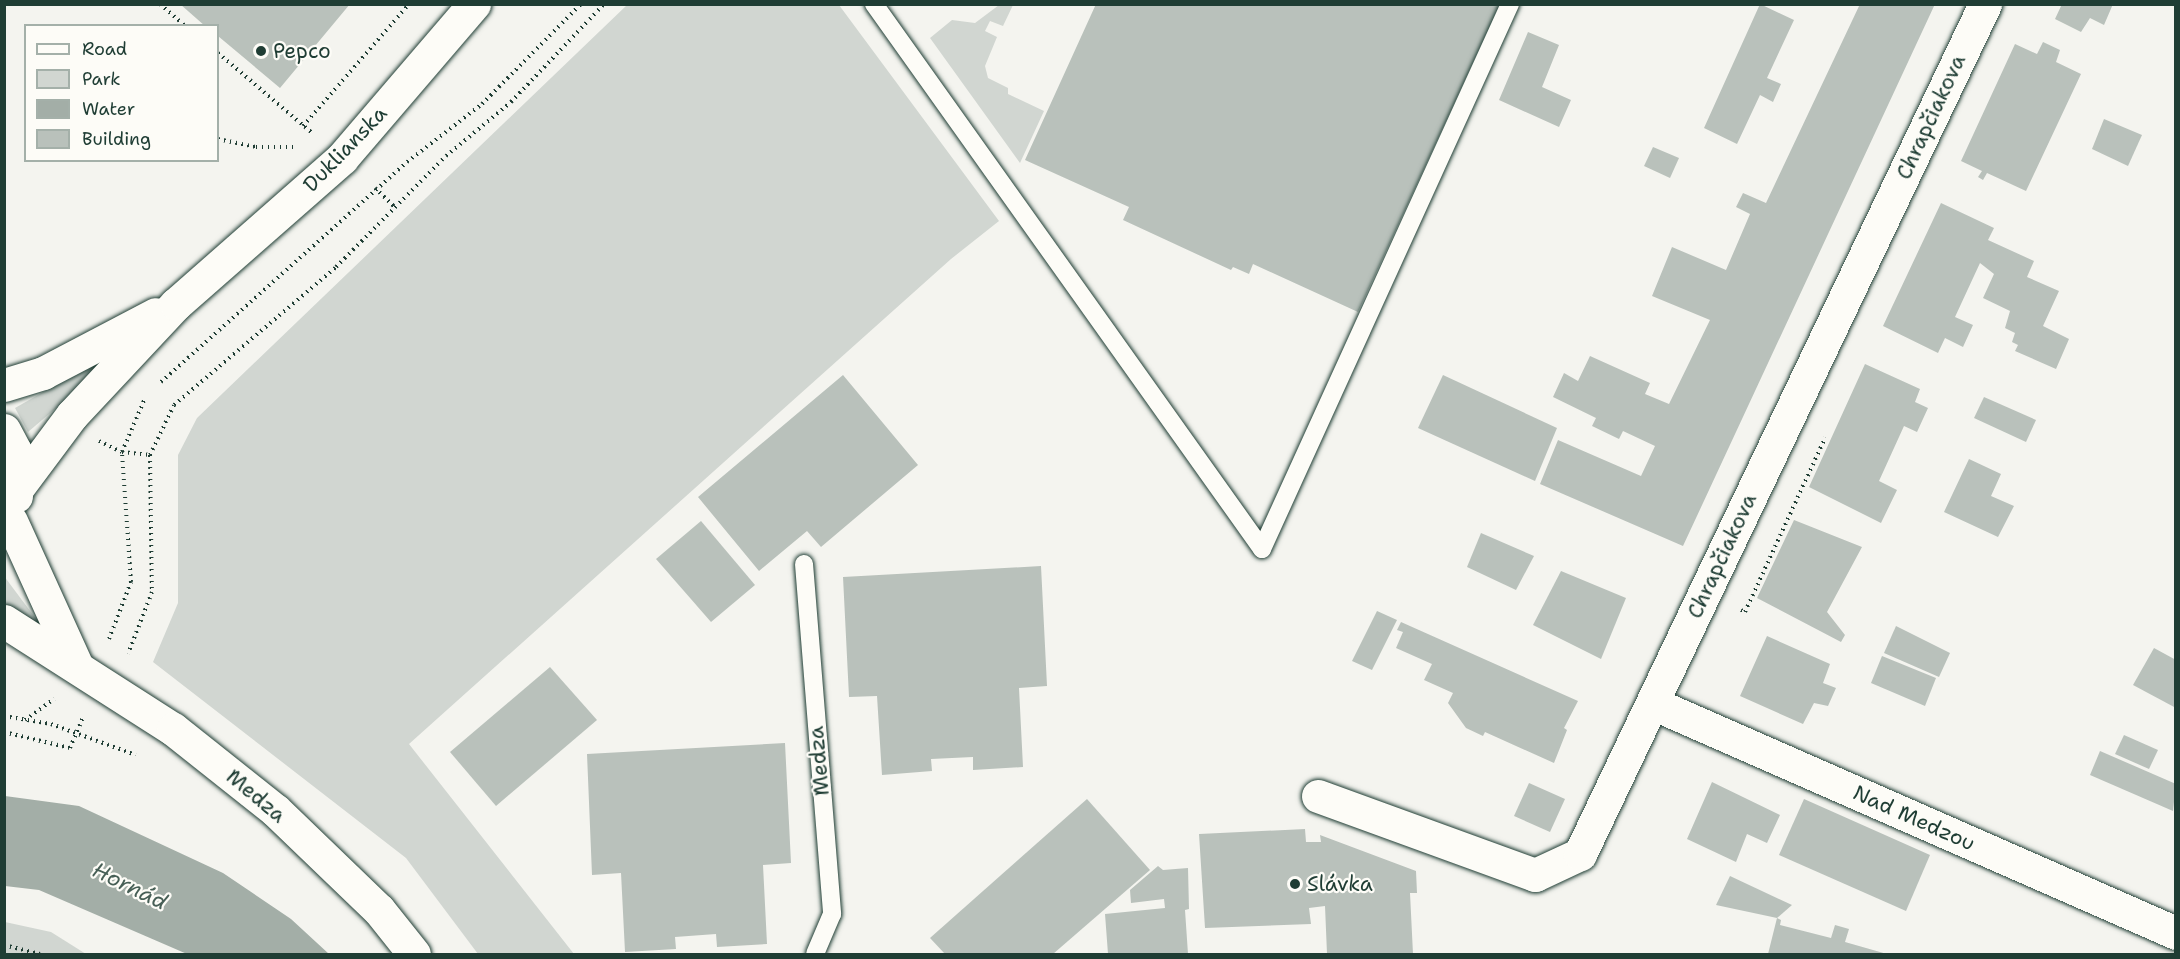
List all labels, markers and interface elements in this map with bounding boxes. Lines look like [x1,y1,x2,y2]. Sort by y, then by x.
legend [24,24,219,162]
text: Road [82,37,127,61]
place label: Pepco [273,38,331,64]
marker: Pepco [254,44,268,58]
street label: Chrapčiakova [1891,51,1971,183]
text: Park [82,67,121,91]
text: Water [82,97,135,121]
street label: Duklianska [298,101,392,197]
text: Building [82,127,151,151]
street label: Chrapčiakova [1682,490,1762,622]
street label: Medza [803,725,835,797]
street label: Medza [221,764,291,828]
street label: Nad Medzou [1849,780,1979,856]
water label: Hornád [88,857,172,915]
place label: Slávka [1307,871,1373,897]
marker: Slávka [1288,877,1302,891]

